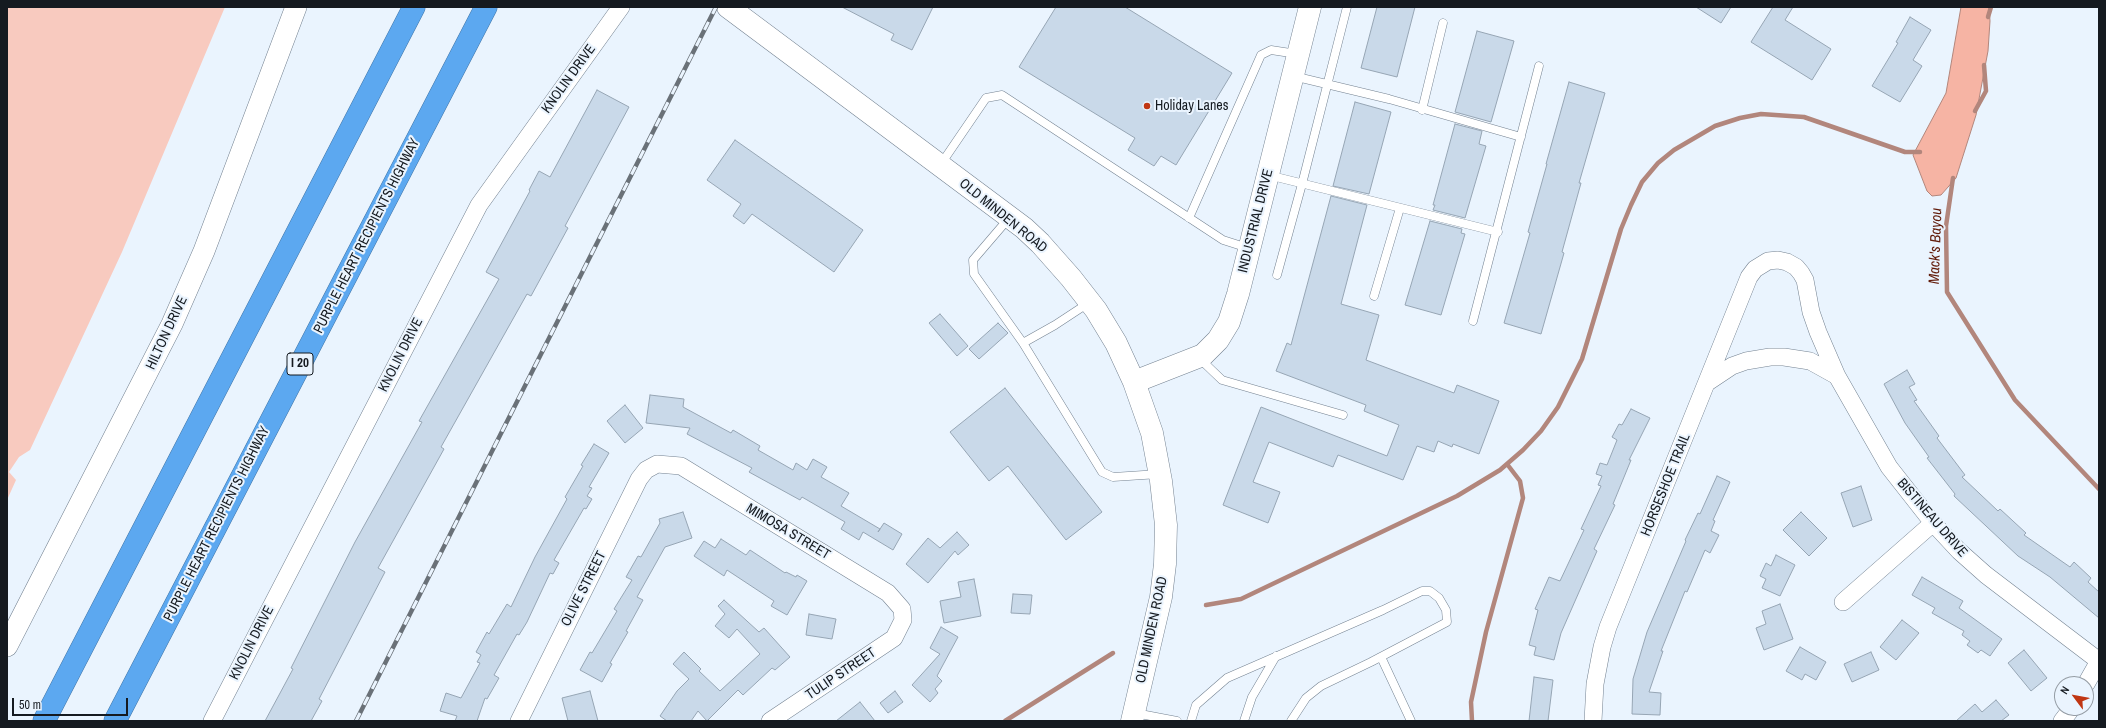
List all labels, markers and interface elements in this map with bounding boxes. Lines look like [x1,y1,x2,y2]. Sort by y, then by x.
street label: KNOLIN DRIVE [538,41,600,117]
place label: Holiday Lanes [1155,98,1228,114]
marker: Holiday Lanes [1142,101,1152,111]
street label: PURPLE HEART RECIPIENTS HIGHWAY [310,136,424,336]
street label: INDUSTRIAL DRIVE [1235,167,1277,275]
street label: OLD MINDEN ROAD [956,175,1050,257]
water label: Mack's Bayou [1926,208,1946,284]
street label: HILTON DRIVE [143,293,191,373]
street label: KNOLIN DRIVE [375,315,427,395]
road number: I 20 [287,353,313,375]
street label: PURPLE HEART RECIPIENTS HIGHWAY [160,424,274,624]
street label: HORSESHOE TRAIL [1638,431,1694,539]
street label: BISTINEAU DRIVE [1893,475,1971,561]
street label: MIMOSA STREET [743,500,833,564]
street label: OLIVE STREET [558,549,610,629]
street label: OLD MINDEN ROAD [1133,575,1171,685]
street label: KNOLIN DRIVE [226,603,278,683]
street label: TULIP STREET [803,644,879,704]
north arrow [2054,676,2094,716]
text: N [2057,684,2072,697]
scale bar [14,690,130,716]
text: 50 m [19,697,41,713]

